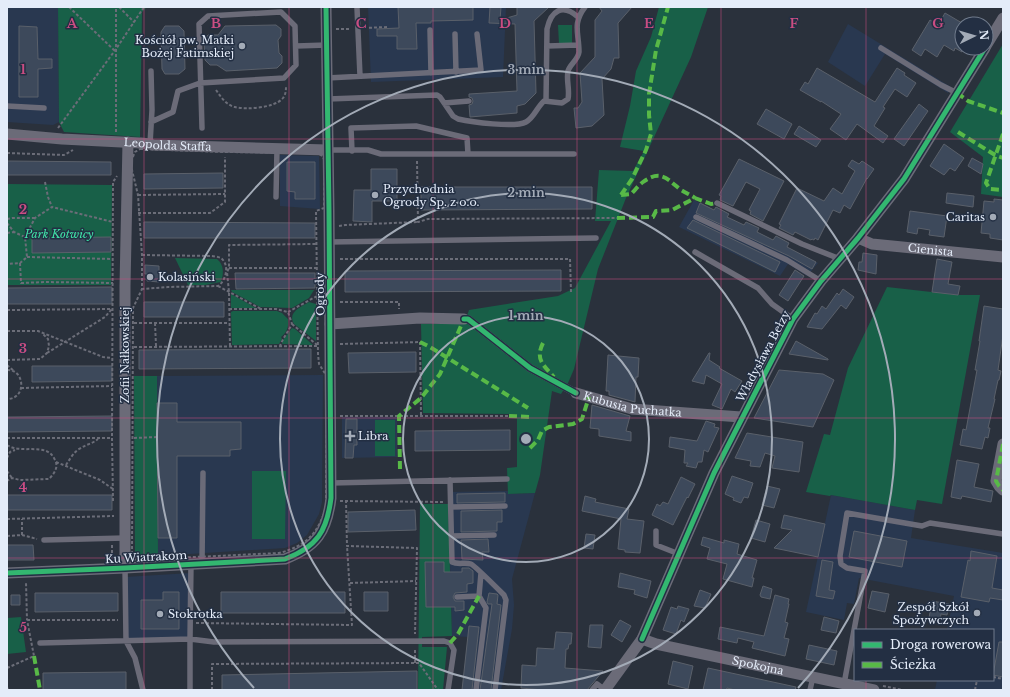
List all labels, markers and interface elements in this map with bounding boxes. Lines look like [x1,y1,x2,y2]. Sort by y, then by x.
text: A [66,15,78,32]
text: B [211,15,221,32]
text: C [356,15,367,32]
text: D [499,15,511,32]
text: E [644,15,654,32]
text: F [790,15,799,32]
text: G [932,15,944,32]
north arrow [954,16,994,56]
text: N [977,29,991,42]
place label: Kościół pw. Matki Bożej Fatimskiej [135,33,234,60]
marker: Kościół pw. Matki Bożej Fatimskiej [237,41,247,51]
text: 1 [20,61,26,78]
text: 3 min [507,62,545,77]
street label: Leopolda Staffa [123,135,212,154]
place label: Przychodnia Ogrody Sp. z o.o. [383,182,480,209]
text: 2 min [507,185,545,200]
marker: Przychodnia Ogrody Sp. z o.o. [370,190,380,200]
text: 2 [19,201,27,218]
place label: Caritas [946,210,985,224]
marker: Caritas [988,212,998,222]
park label: Park Kotwicy [24,227,94,241]
street label: Cienista [907,241,955,259]
place label: Kolasiński [158,270,215,284]
marker: Kolasiński [145,272,155,282]
street label: Ogrody [313,272,327,316]
street label: Zofii Nałkowskiej [118,307,132,403]
text: 1 min [509,308,544,323]
street label: Władysława Bełzy [733,308,793,405]
text: 3 [19,340,27,357]
street label: Kubusia Puchatka [582,388,683,420]
place label: Libra [358,429,389,443]
marker: Libra [345,431,355,441]
centre of rings [519,432,533,446]
text: 4 [19,479,28,496]
street label: Ku Wiatrakom [105,548,188,566]
place label: Zespół Szkół Spożywczych [893,600,969,627]
place label: Stokrotka [168,607,223,621]
marker: Zespół Szkół Spożywczych [972,608,982,618]
marker: Stokrotka [155,609,165,619]
text: 5 [19,619,27,636]
legend [854,629,994,681]
text: Droga rowerowa [890,637,992,652]
street label: Spokojna [731,653,786,678]
text: Ścieżka [890,656,936,672]

